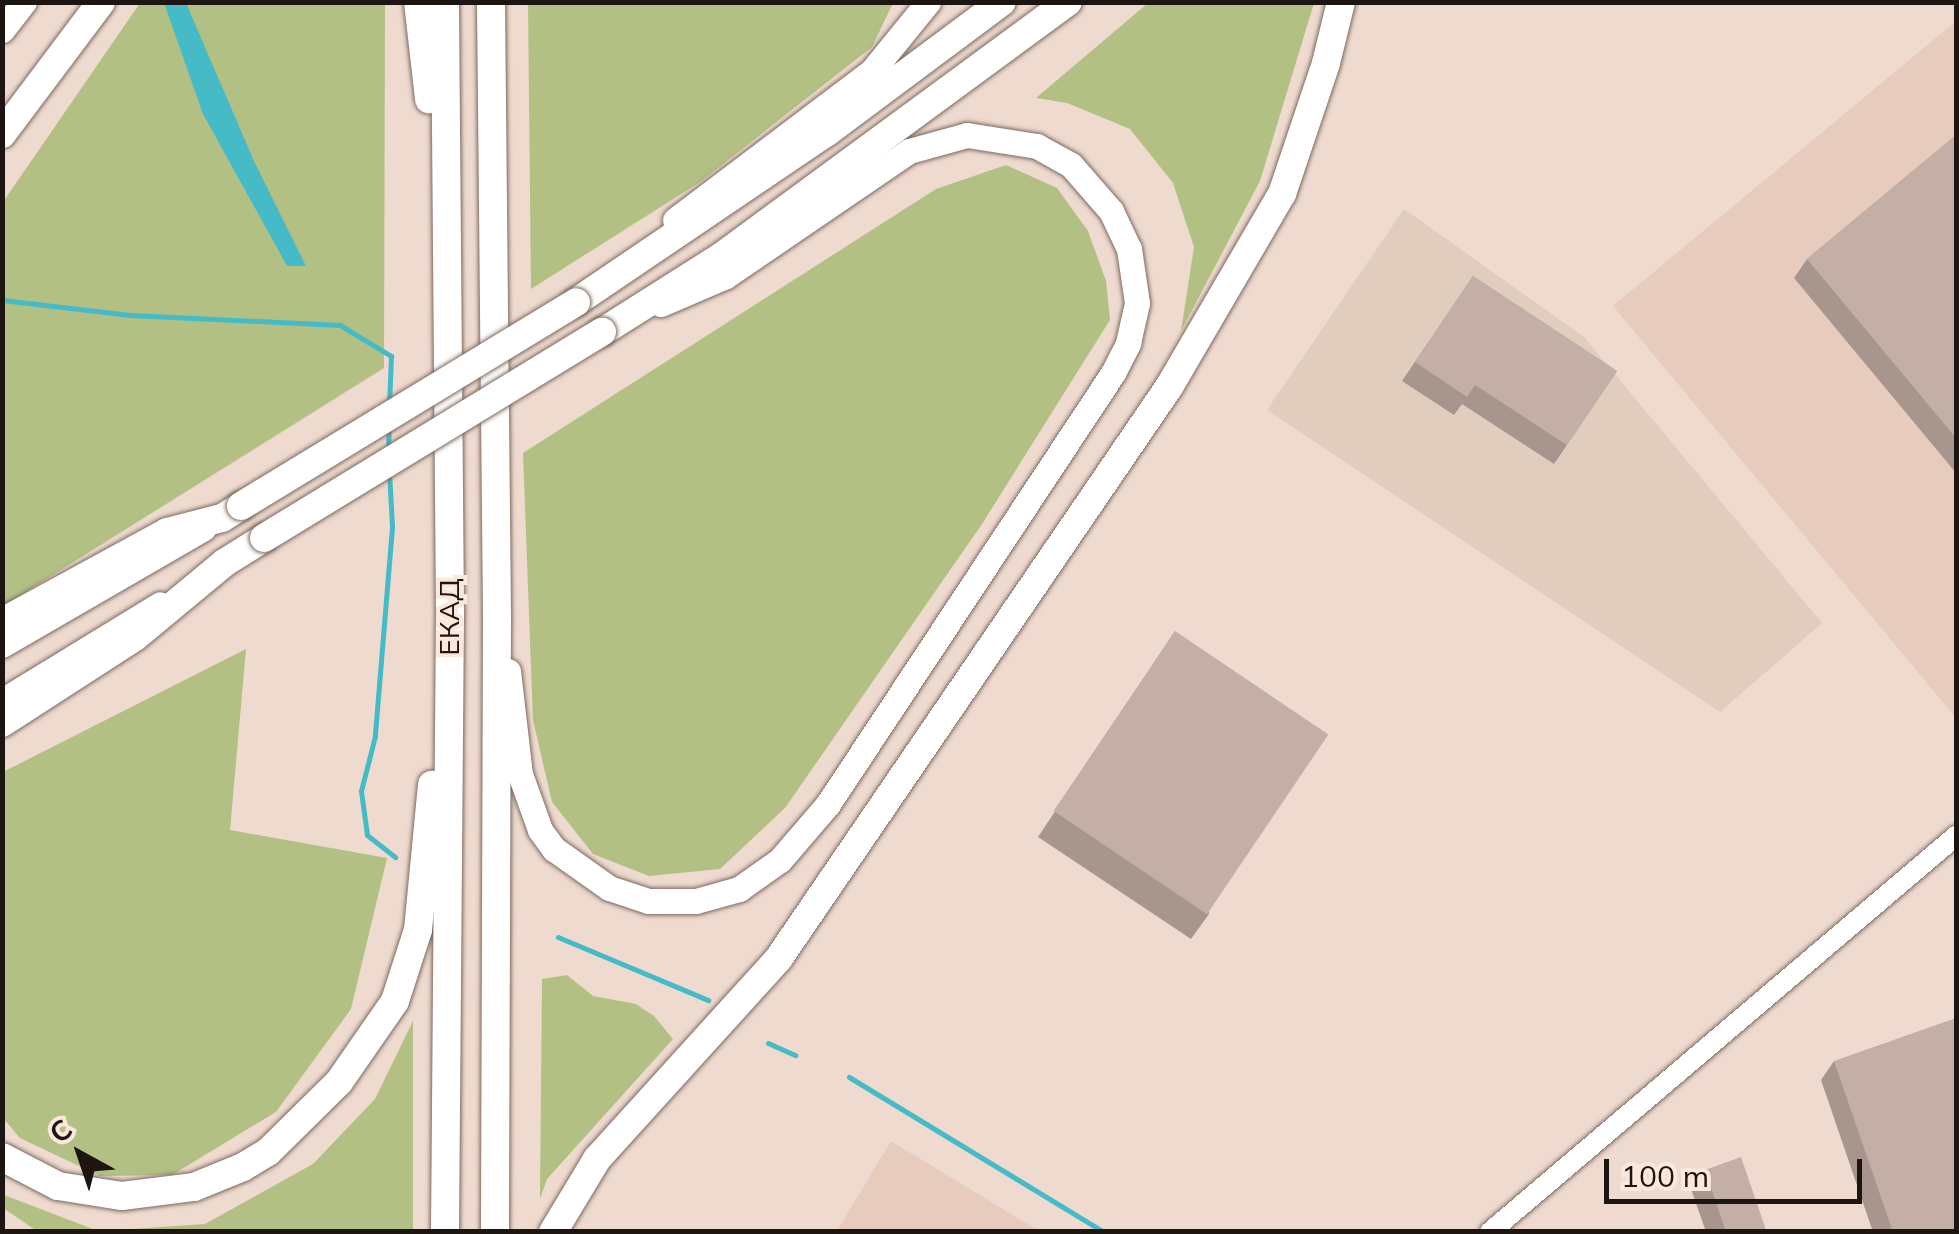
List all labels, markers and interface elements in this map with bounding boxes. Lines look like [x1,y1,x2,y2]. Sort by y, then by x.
street label: ЕКАД [432,578,466,656]
north arrow [30,1104,130,1204]
text: С [42,1111,79,1150]
scale bar [1609,1139,1866,1201]
text: 100 m [1621,1157,1709,1195]

